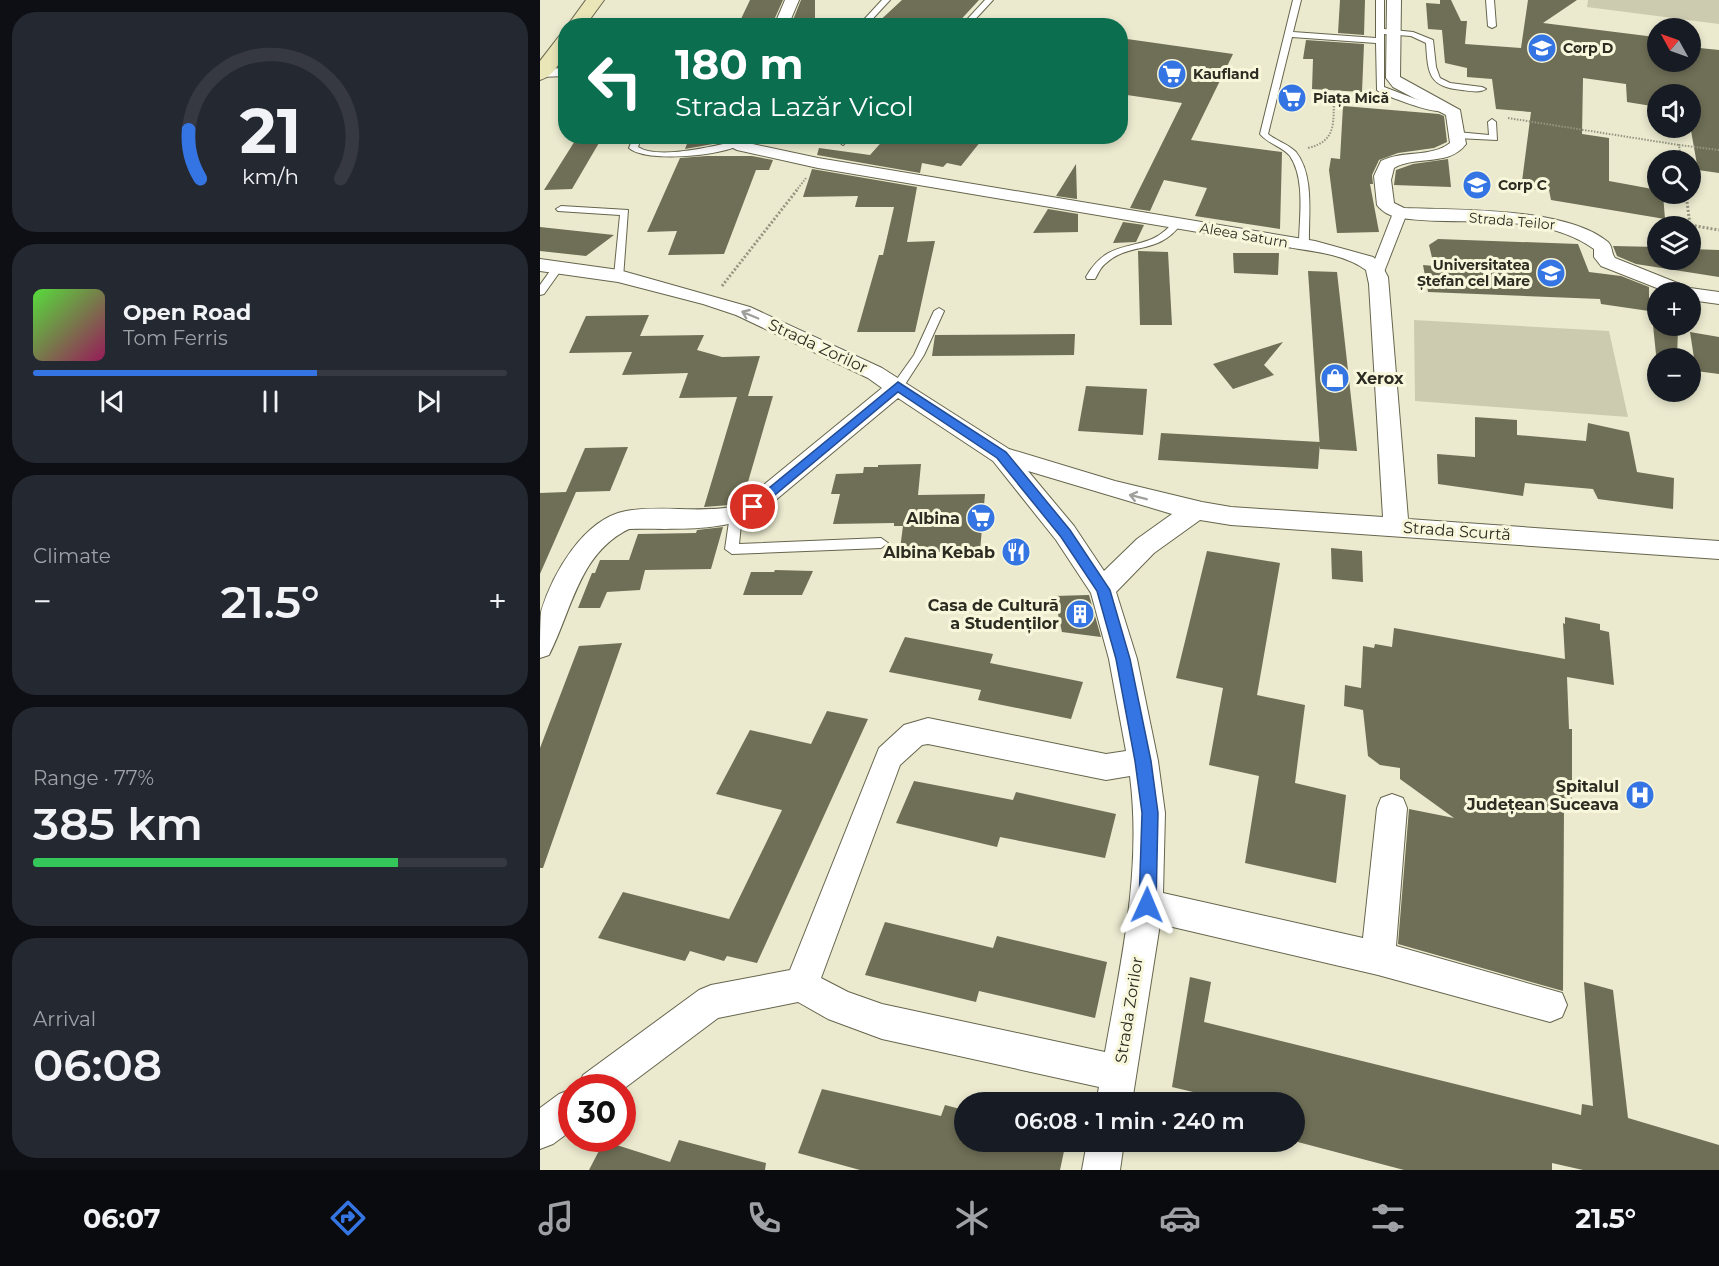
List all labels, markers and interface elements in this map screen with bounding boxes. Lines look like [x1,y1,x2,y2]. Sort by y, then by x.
north arrow [1647,18,1701,72]
map controls [1647,18,1701,402]
school or university icon: Corp D [1526,32,1558,64]
text: 180 m [675,38,804,90]
place label: Corp D [1563,39,1614,57]
icon: left [576,42,654,120]
supermarket icon: Kaufland [1156,58,1188,90]
place label: Kaufland [1193,65,1259,83]
supermarket icon: Piața Mică [1276,82,1308,114]
button: sound [1647,84,1701,138]
place label: Piața Mică [1313,89,1389,108]
text: Strada Lazăr Vicol [675,90,914,123]
text: 21 [239,93,301,169]
button: search [1647,150,1701,204]
text: km/h [241,163,299,189]
school or university icon: Corp C [1461,169,1493,201]
place label: Corp C [1498,176,1547,194]
street label: Strada Teilor [1468,208,1556,234]
button: layers [1647,216,1701,270]
street label: Aleea Saturn [1198,218,1290,252]
place label: Universitatea Ștefan cel Mare [1417,256,1530,291]
school or university icon: Universitatea Ștefan cel Mare [1535,257,1567,289]
button: + [1647,282,1701,336]
text: Open Road [123,299,251,326]
one-way arrow [742,308,760,320]
street label: Strada Zorilor [765,315,871,377]
text: Tom Ferris [123,326,228,350]
button: − [1647,348,1701,402]
shop icon: Xerox [1319,362,1351,394]
place label: Xerox [1356,369,1404,388]
icon: previous [96,385,129,418]
icon: pause [254,385,287,418]
icon: next [412,385,445,418]
pin [727,481,778,532]
icon: arrive [736,490,769,523]
one-way arrow [1129,491,1148,503]
supermarket icon: Albina [965,502,997,534]
place label: Albina [905,509,960,528]
street label: Strada Scurtă [1403,518,1511,544]
restaurant icon: Albina Kebab [1000,536,1032,568]
place label: Albina Kebab [882,543,995,562]
text: Climate [33,544,111,568]
text: 21.5° [220,574,320,629]
text: − [33,581,52,621]
text: + [488,581,507,621]
place label: Casa de Cultură a Studenților [928,596,1059,634]
building icon: Casa de Cultură a Studenților [1064,598,1096,630]
text: Range · 77% [33,766,154,790]
place label: Spitalul Județean Suceava [1466,777,1619,815]
hospital icon: Spitalul Județean Suceava [1624,779,1656,811]
text: 385 km [33,796,203,851]
position arrow [1115,873,1179,937]
street label: Strada Zorilor [1111,955,1147,1065]
text: Arrival [33,1007,96,1031]
text: 06:08 [33,1037,162,1092]
speed limit sign: 30 [558,1074,636,1152]
text: 06:08 · 1 min · 240 m [1014,1108,1245,1135]
icon: directions [327,1197,369,1239]
icon: music [535,1197,577,1239]
icon: phone [743,1197,785,1239]
icon: climate [951,1197,993,1239]
icon: car [1159,1197,1201,1239]
icon: filters [1367,1197,1409,1239]
text: 06:07 [83,1202,161,1235]
text: 21.5° [1575,1202,1636,1235]

